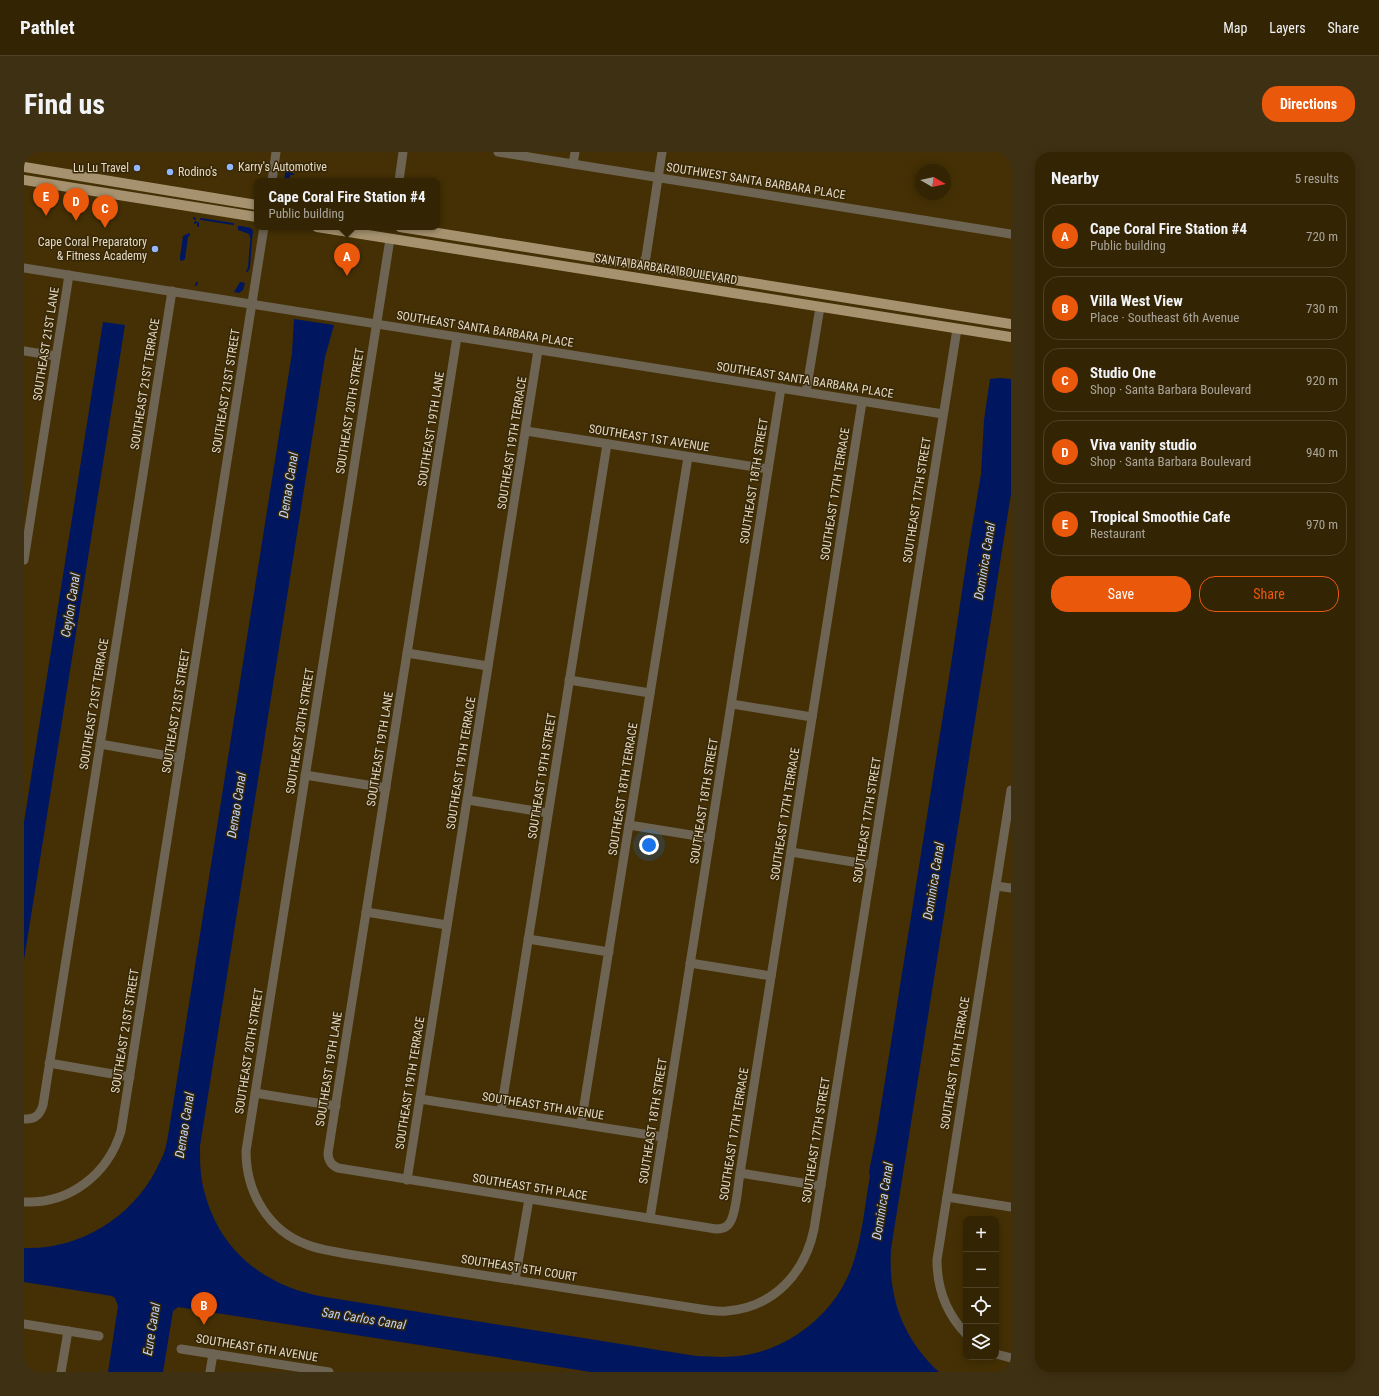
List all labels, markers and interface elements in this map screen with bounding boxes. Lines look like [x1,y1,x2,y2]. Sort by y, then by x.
text: Pathlet [20,16,75,39]
text: Map [1223,20,1247,36]
text: Layers [1269,20,1306,36]
text: Share [1328,20,1359,36]
button: Directions [1262,86,1355,122]
text: Find us [24,88,105,121]
place label: Karry's Automotive [238,160,327,174]
street label: SOUTHWEST SANTA BARBARA PLACE [665,160,847,202]
place label: Lu Lu Travel [73,161,129,175]
marker: Karry's Automotive [225,162,235,172]
marker: Lu Lu Travel [132,163,142,173]
north arrow [915,164,951,200]
place label: Rodino's [178,165,217,179]
marker: Rodino's [165,167,175,177]
text: Nearby [1051,168,1099,188]
text: 5 results [1295,171,1339,186]
popup [254,178,440,230]
pin: E [33,183,59,216]
pin: D [63,188,89,221]
text: Cape Coral Fire Station #4 [268,188,426,206]
pin: C [92,195,118,228]
text: Public building [268,206,344,221]
text: Cape Coral Fire Station #4 [1090,220,1247,238]
text: A [1061,229,1069,244]
text: 720 m [1306,229,1338,244]
place label: Cape Coral Preparatory & Fitness Academy [38,235,147,263]
text: Public building [1090,238,1166,253]
pin: A [334,243,360,276]
marker: Cape Coral Preparatory & Fitness Academy [150,244,160,254]
street label: SANTA BARBARA BOULEVARD [594,251,738,287]
street label: SOUTHEAST 21ST LANE [30,286,62,402]
text: Villa West View [1090,292,1183,310]
text: B [1061,301,1069,316]
text: 730 m [1306,301,1338,316]
street label: SOUTHEAST SANTA BARBARA PLACE [395,308,575,350]
text: Place · Southeast 6th Avenue [1090,310,1239,325]
street label: SOUTHEAST 21ST TERRACE [128,317,162,451]
street label: SOUTHEAST 21ST STREET [209,328,243,454]
street label: SOUTHEAST 20TH STREET [333,347,367,475]
street label: SOUTHEAST SANTA BARBARA PLACE [715,359,895,401]
text: Studio One [1090,364,1156,382]
street label: SOUTHEAST 19TH LANE [415,371,447,487]
text: C [1061,373,1069,388]
text: 920 m [1306,373,1338,388]
street label: SOUTHEAST 19TH TERRACE [495,376,529,510]
text: Shop · Santa Barbara Boulevard [1090,382,1251,397]
street label: SOUTHEAST 18TH STREET [737,417,771,545]
street label: SOUTHEAST 1ST AVENUE [588,422,710,454]
street label: SOUTHEAST 17TH TERRACE [818,427,852,561]
street label: SOUTHEAST 17TH STREET [900,436,934,564]
text: Viva vanity studio [1090,436,1197,454]
text: D [1061,445,1069,460]
text: 940 m [1306,445,1338,460]
water label: Demao Canal [276,450,301,519]
text: Shop · Santa Barbara Boulevard [1090,454,1251,469]
text: Tropical Smoothie Cafe [1090,508,1230,526]
text: E [1062,517,1068,532]
text: 970 m [1306,517,1338,532]
water label: Dominica Canal [971,520,998,601]
text: Restaurant [1090,526,1145,541]
water label: Ceylon Canal [58,571,83,638]
button: Save [1051,576,1191,612]
button: Share [1199,576,1339,612]
street label: SOUTHEAST 21ST TERRACE [77,637,111,771]
street label: SOUTHEAST 21ST STREET [159,648,193,774]
street label: SOUTHEAST 20TH STREET [283,667,317,795]
street label: SOUTHEAST 19TH LANE [364,691,396,807]
street label: SOUTHEAST 19TH TERRACE [444,696,478,830]
street label: SOUTHEAST 19TH STREET [525,712,559,840]
street label: SOUTHEAST 18TH TERRACE [606,722,640,856]
street label: SOUTHEAST 18TH STREET [687,737,721,865]
street label: SOUTHEAST 17TH TERRACE [768,747,802,881]
street label: SOUTHEAST 17TH STREET [850,756,884,884]
water label: Demao Canal [224,770,249,839]
your location [639,835,659,855]
water label: Dominica Canal [920,840,947,921]
street label: SOUTHEAST 21ST STREET [108,968,142,1094]
street label: SOUTHEAST 20TH STREET [232,987,266,1115]
street label: SOUTHEAST 16TH TERRACE [938,996,972,1130]
street label: SOUTHEAST 19TH LANE [313,1011,345,1127]
street label: SOUTHEAST 19TH TERRACE [393,1016,427,1150]
street label: SOUTHEAST 18TH STREET [636,1057,670,1185]
street label: SOUTHEAST 17TH TERRACE [717,1067,751,1201]
street label: SOUTHEAST 17TH STREET [799,1076,833,1204]
street label: SOUTHEAST 5TH AVENUE [481,1089,605,1123]
water label: Demao Canal [172,1090,197,1159]
water label: Dominica Canal [869,1160,896,1241]
street label: SOUTHEAST 5TH PLACE [472,1171,589,1203]
map controls [963,1216,999,1360]
button: + [963,1216,999,1252]
street label: SOUTHEAST 5TH COURT [460,1252,578,1284]
button: − [963,1252,999,1288]
button: locate [963,1288,999,1324]
pin: B [191,1292,217,1325]
water label: Eure Canal [140,1301,163,1356]
water label: San Carlos Canal [321,1304,408,1333]
button: layers [963,1324,999,1360]
street label: SOUTHEAST 6TH AVENUE [195,1331,319,1365]

